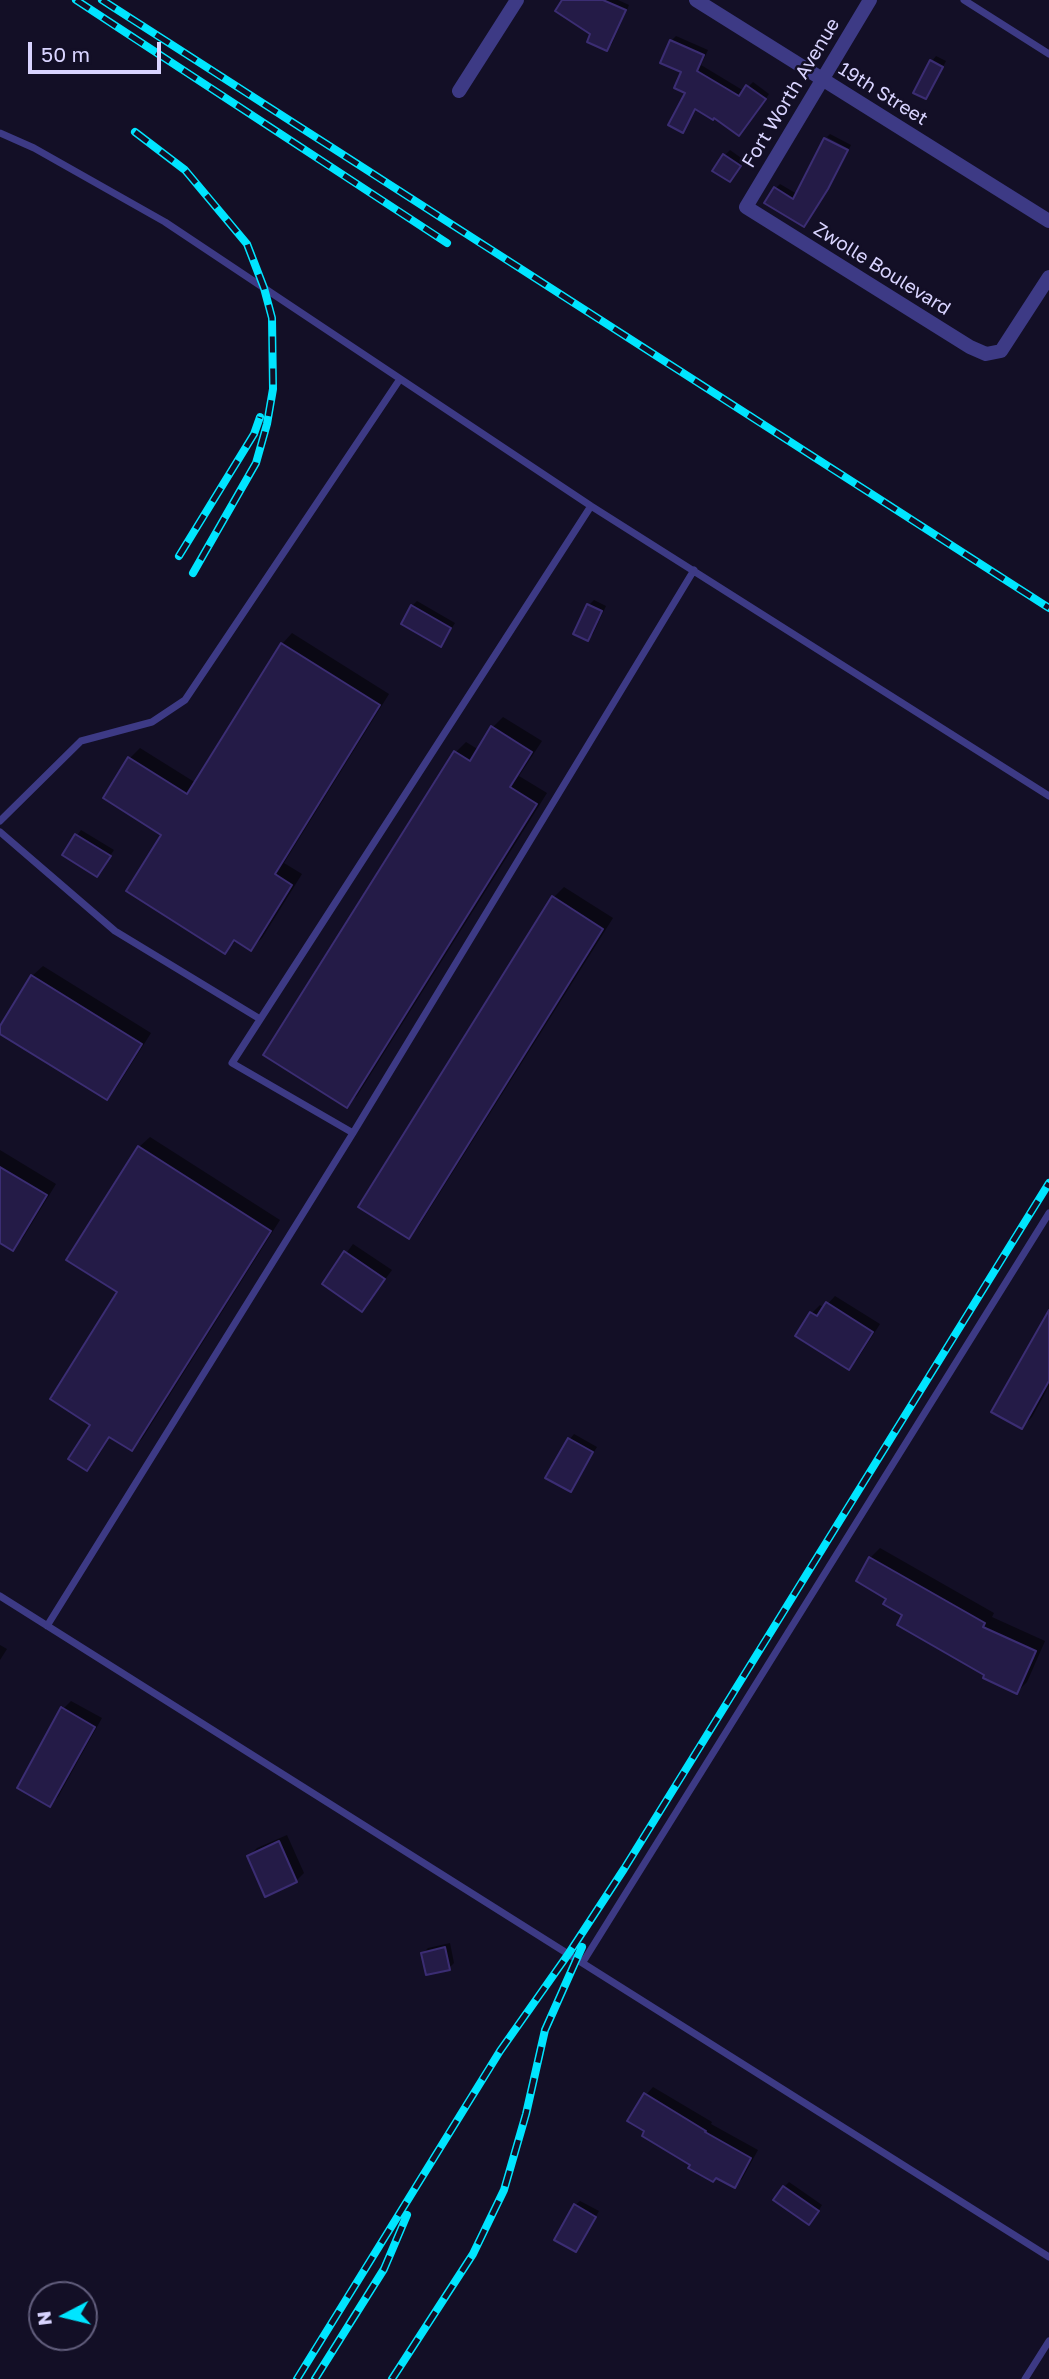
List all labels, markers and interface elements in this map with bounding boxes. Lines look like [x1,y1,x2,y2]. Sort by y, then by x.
street label: Fort Worth Avenue [737,14,845,172]
scale bar [32,28,164,72]
text: 50 m [41,41,90,67]
street label: 19th Street [834,58,932,130]
street label: Zwolle Boulevard [809,218,955,320]
north arrow [28,2281,98,2351]
text: N [31,2310,56,2327]

